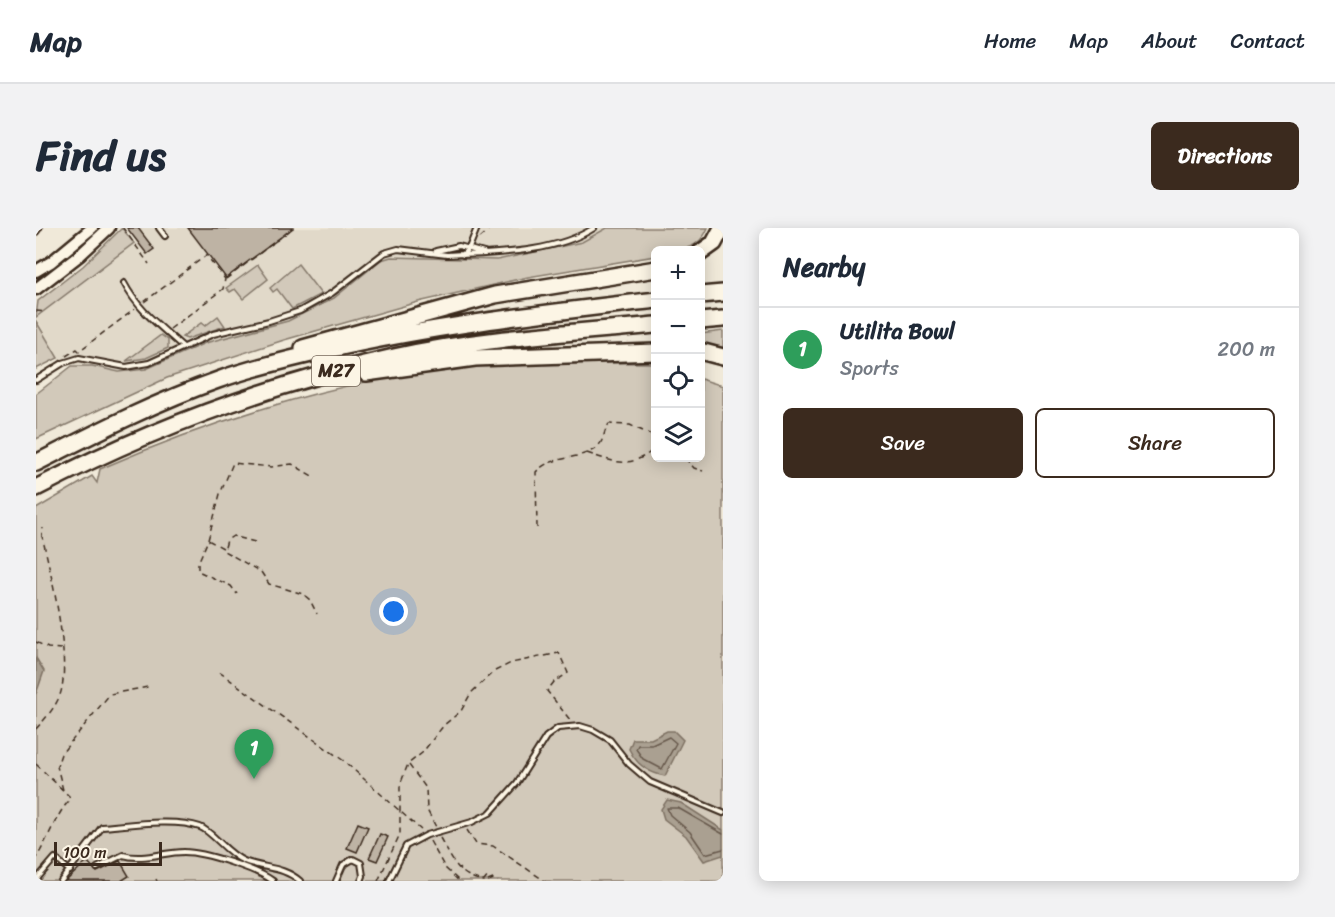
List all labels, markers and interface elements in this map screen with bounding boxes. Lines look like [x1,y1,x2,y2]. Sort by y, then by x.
text: Map [30,17,82,66]
text: Home [984,22,1036,60]
text: Map [1069,22,1108,60]
text: About [1141,22,1198,60]
text: Contact [1231,22,1305,60]
text: Find us [36,119,166,193]
button: Directions [1151,122,1299,190]
text: Nearby [783,244,865,290]
map controls [651,246,705,462]
button: + [651,246,705,300]
button: − [651,300,705,354]
text: Utilita Bowl [840,312,955,351]
text: 1 [798,332,807,367]
text: 200 m [1218,332,1275,367]
text: Sports [840,351,899,386]
button: locate [651,354,705,408]
road number: M27 [312,356,360,386]
button: layers [651,408,705,462]
button: Save [783,408,1023,478]
button: Share [1035,408,1275,478]
your location [379,597,408,626]
pin: 1 [234,730,274,779]
text: 100 m [63,838,107,867]
scale bar [54,839,162,866]

